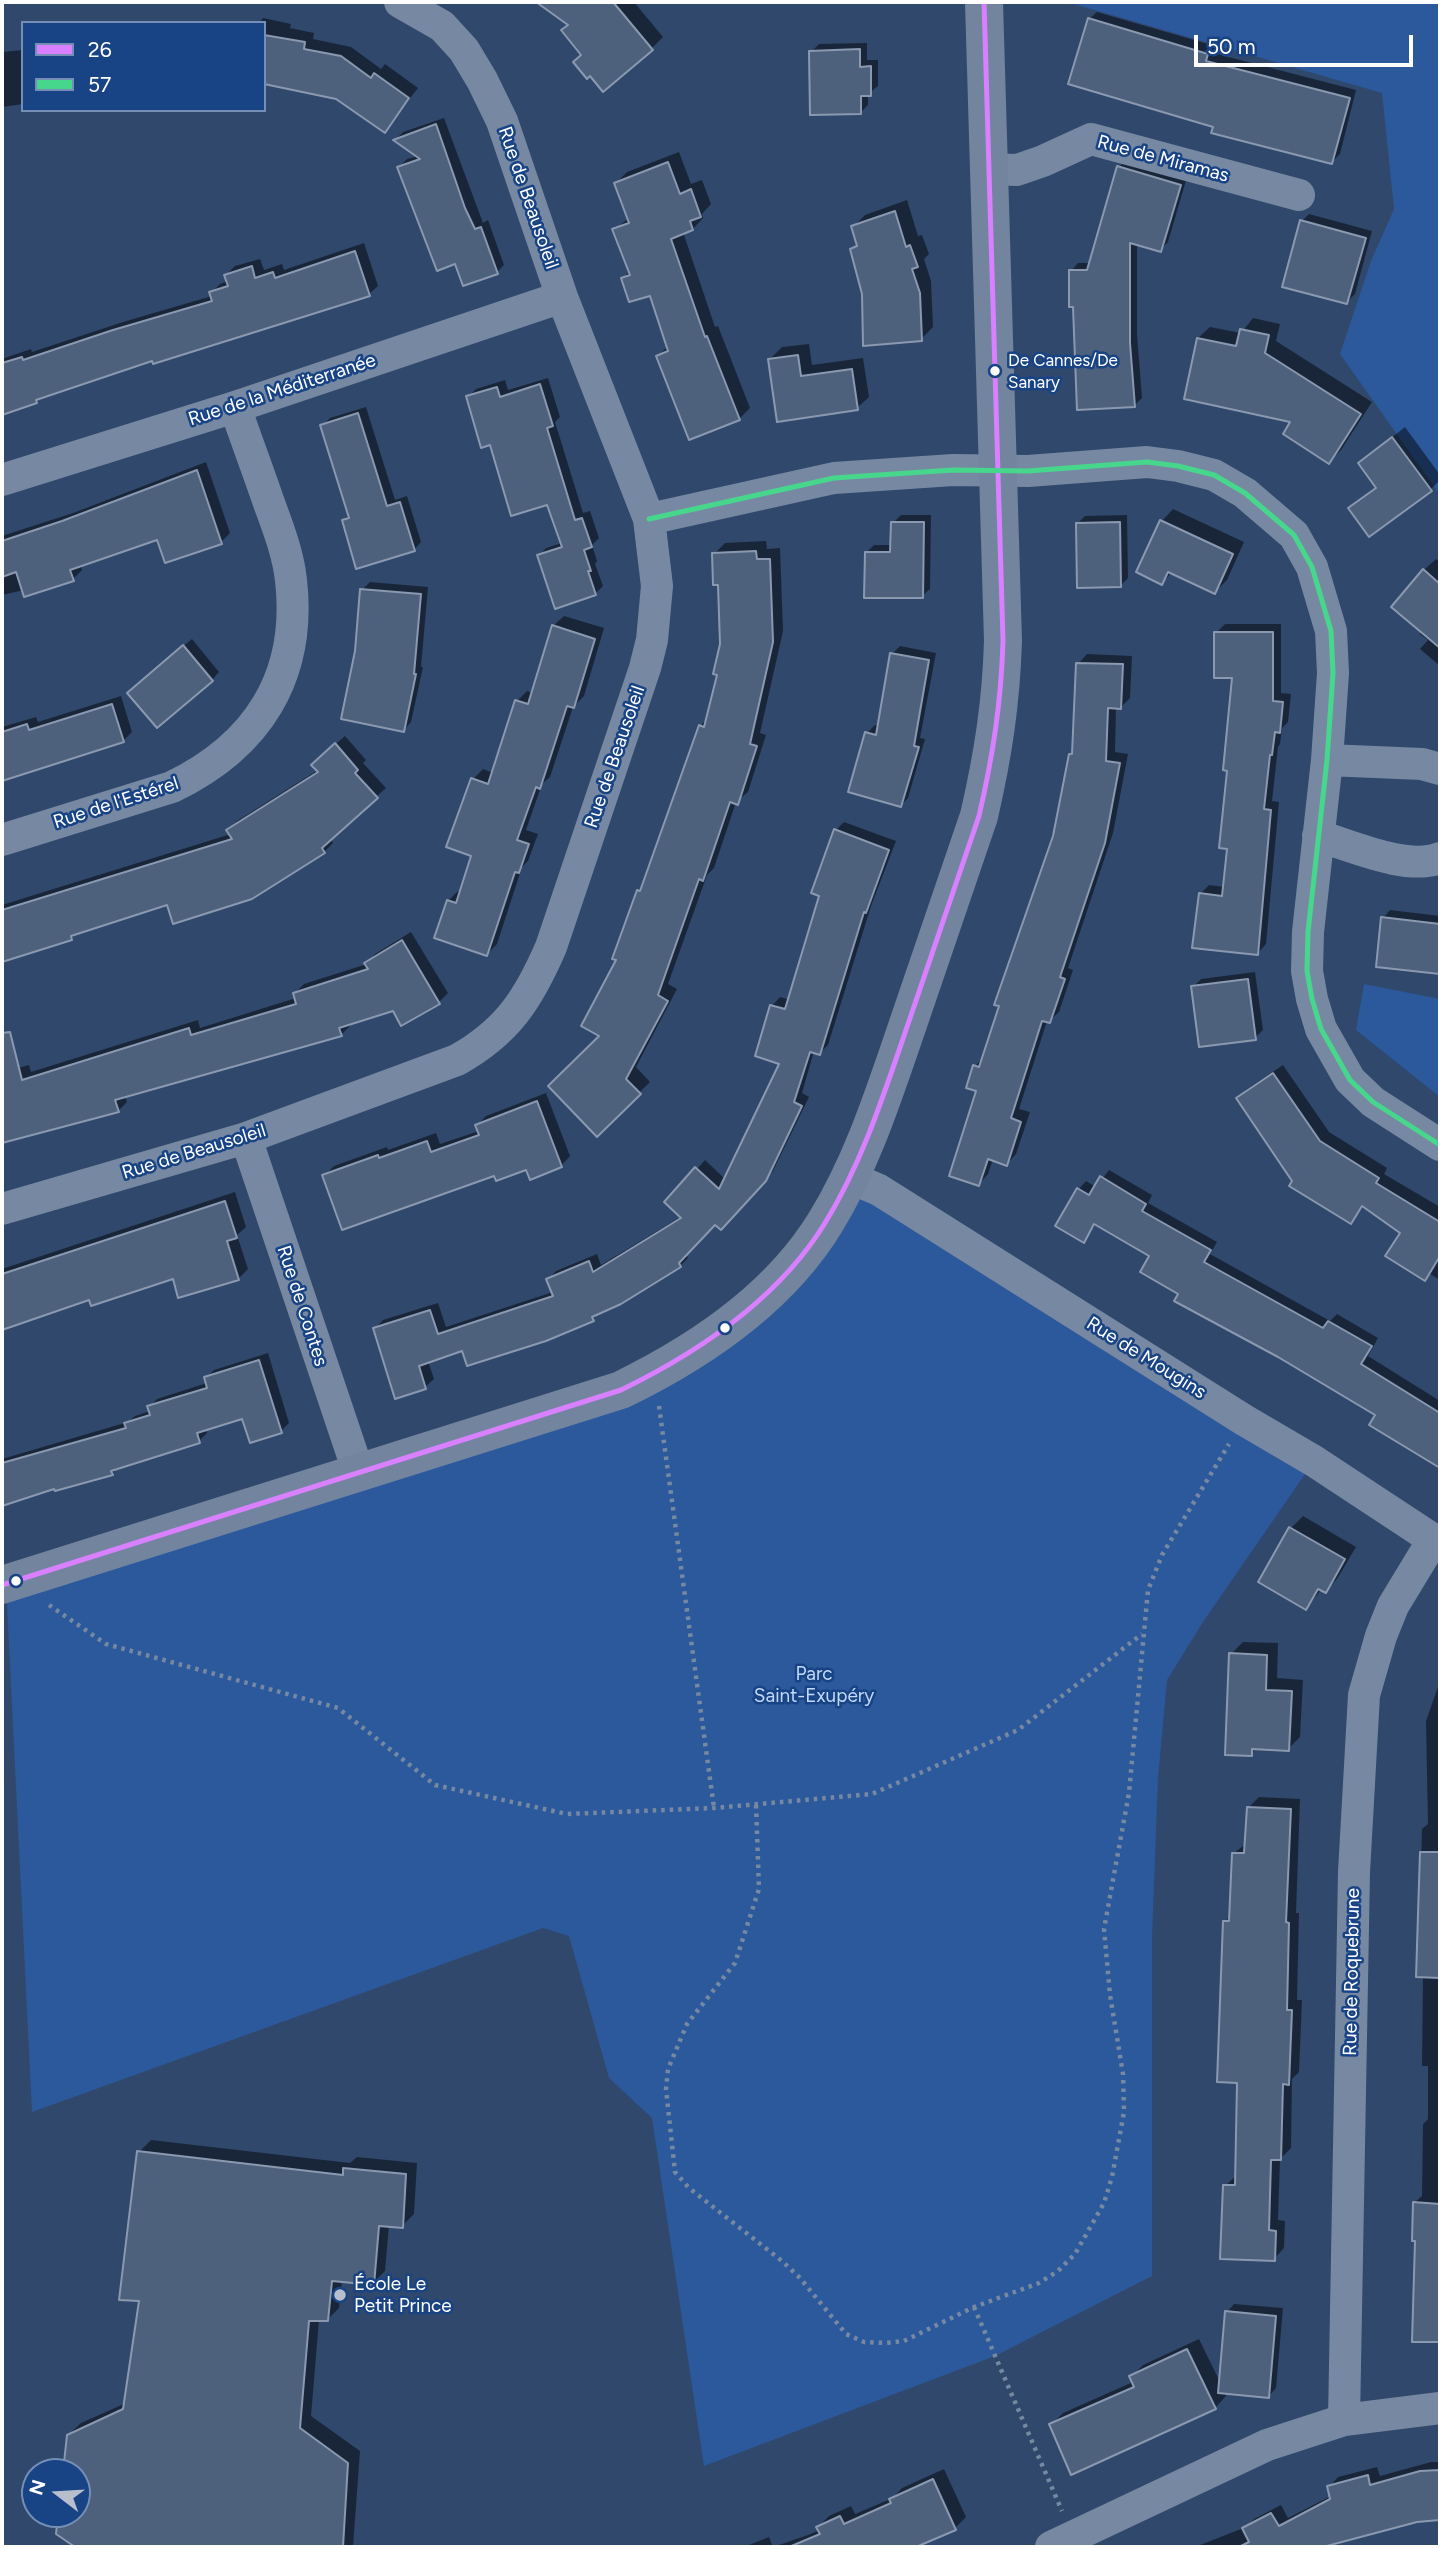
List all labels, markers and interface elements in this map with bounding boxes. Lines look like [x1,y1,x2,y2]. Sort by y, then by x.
legend [21,21,266,112]
scale bar [1197,21,1416,65]
text: 50 m [1207,34,1256,59]
text: 26 [88,37,112,62]
text: 57 [88,72,111,97]
street label: Rue de Beausoleil [493,124,563,272]
street label: Rue de Miramas [1095,131,1231,187]
street label: Rue de la Méditerranée [185,349,379,431]
place label: De Cannes/De Sanary [1008,351,1118,391]
marker: De Cannes/De Sanary [988,364,1002,378]
street label: Rue de Beausoleil [580,683,650,831]
street label: Rue de l'Estérel [50,772,182,834]
street label: Rue de Beausoleil [119,1119,269,1185]
street label: Rue de Contes [272,1243,332,1369]
street label: Rue de Mougins [1082,1312,1210,1404]
unlabelled marker [718,1321,732,1335]
unlabelled marker [9,1574,23,1588]
park label: Parc Saint-Exupéry [754,1663,874,1707]
street label: Rue de Roquebrune [1339,1888,1365,2056]
place label: École Le Petit Prince [354,2273,452,2317]
marker: École Le Petit Prince [332,2287,348,2303]
north arrow [21,2458,91,2528]
text: N [24,2477,50,2498]

